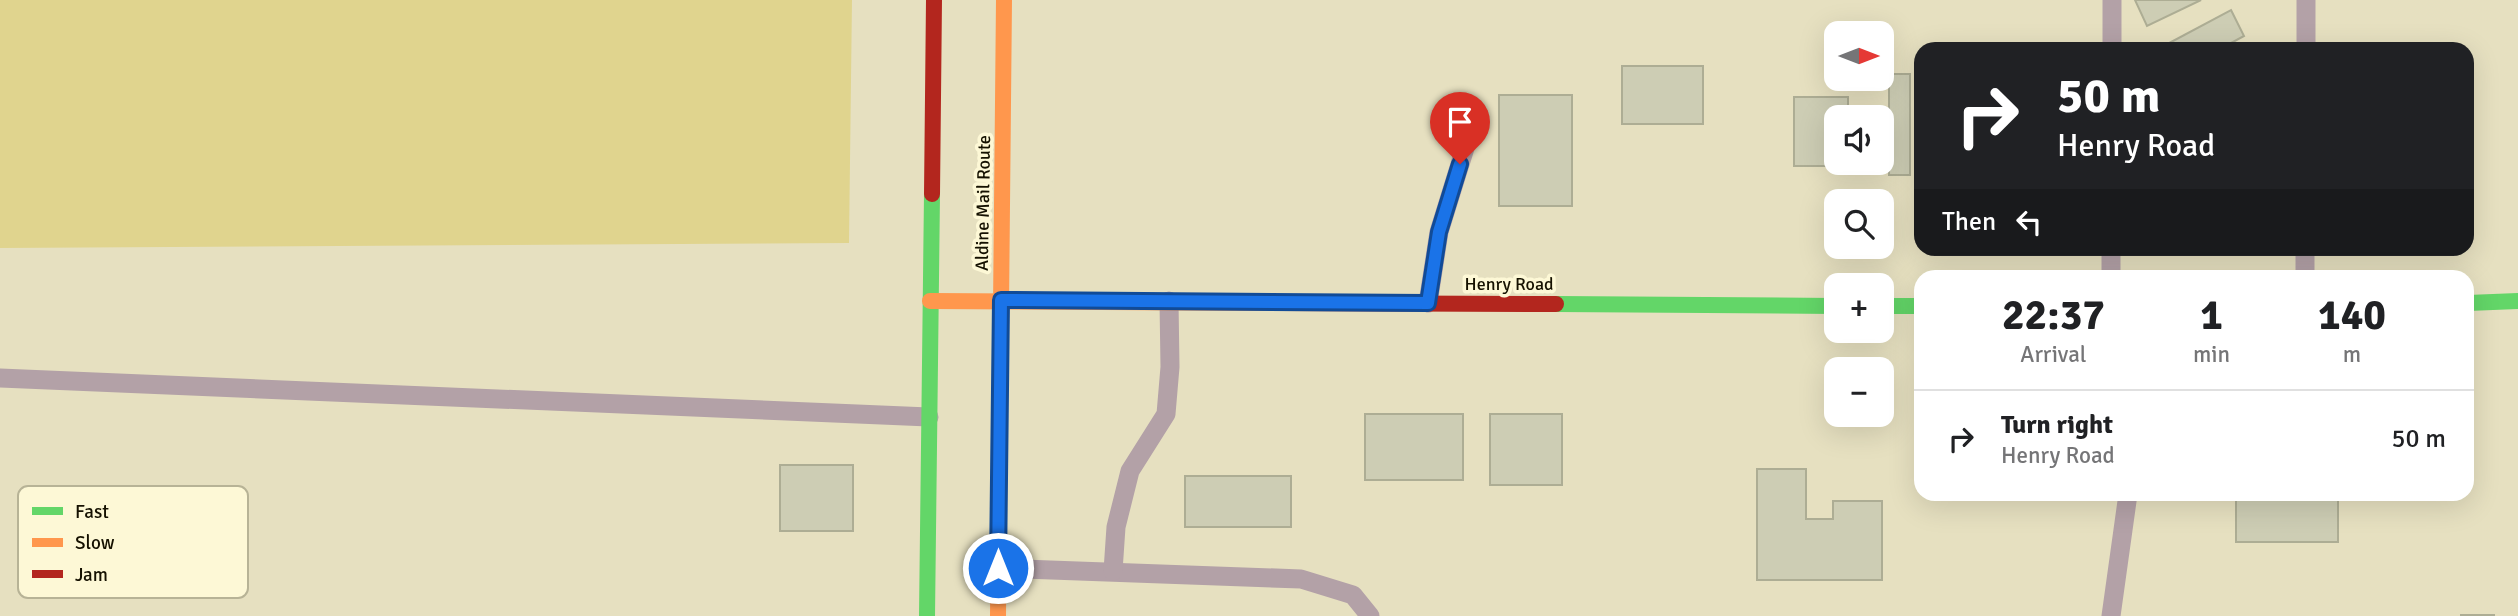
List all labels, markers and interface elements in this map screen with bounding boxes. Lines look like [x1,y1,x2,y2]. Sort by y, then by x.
north arrow [1824,21,1894,91]
map controls [1824,21,1894,427]
text: 50 m [2057,66,2160,126]
icon: right [1942,70,2033,161]
pin [1430,92,1490,164]
icon: arrive [1441,103,1479,141]
button: sound [1824,105,1894,175]
text: Henry Road [2057,126,2215,165]
street label: Aldine Mail Route [971,135,995,271]
button: search [1824,189,1894,259]
icon: left [2010,203,2048,241]
text: Then [1942,206,1996,238]
street label: Henry Road [1465,273,1553,295]
button: + [1824,273,1894,343]
text: 22:37 [2002,290,2105,341]
text: 1 [2200,290,2223,341]
text: 140 [2318,290,2386,341]
text: Arrival [2020,340,2087,369]
text: min [2193,340,2230,369]
text: m [2343,340,2361,369]
button: − [1824,357,1894,427]
text: Turn right [2001,409,2113,441]
icon: right [1942,420,1980,458]
text: 50 m [2391,423,2446,455]
text: Henry Road [2001,441,2115,470]
legend [18,486,248,598]
text: Fast [75,500,109,524]
text: Slow [75,531,115,555]
position arrow [961,531,1035,605]
text: Jam [75,563,108,587]

